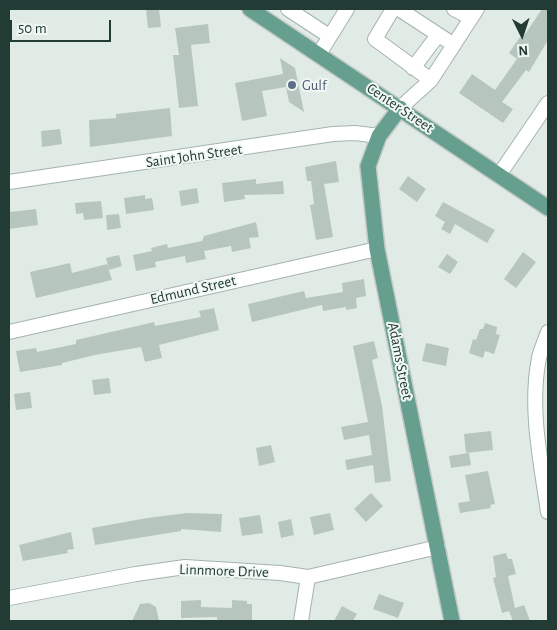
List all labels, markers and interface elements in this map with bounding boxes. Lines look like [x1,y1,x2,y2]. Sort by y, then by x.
scale bar [12,10,114,42]
north arrow [497,10,547,60]
text: 50 m [18,21,47,36]
text: N [518,43,528,57]
place label: Gulf [302,76,327,94]
marker: Gulf [286,79,298,91]
street label: Center Street [363,79,437,137]
street label: Saint John Street [145,140,243,172]
street label: Edmund Street [148,271,238,309]
street label: Adams Street [384,321,416,401]
street label: Linnmore Drive [179,560,269,582]

